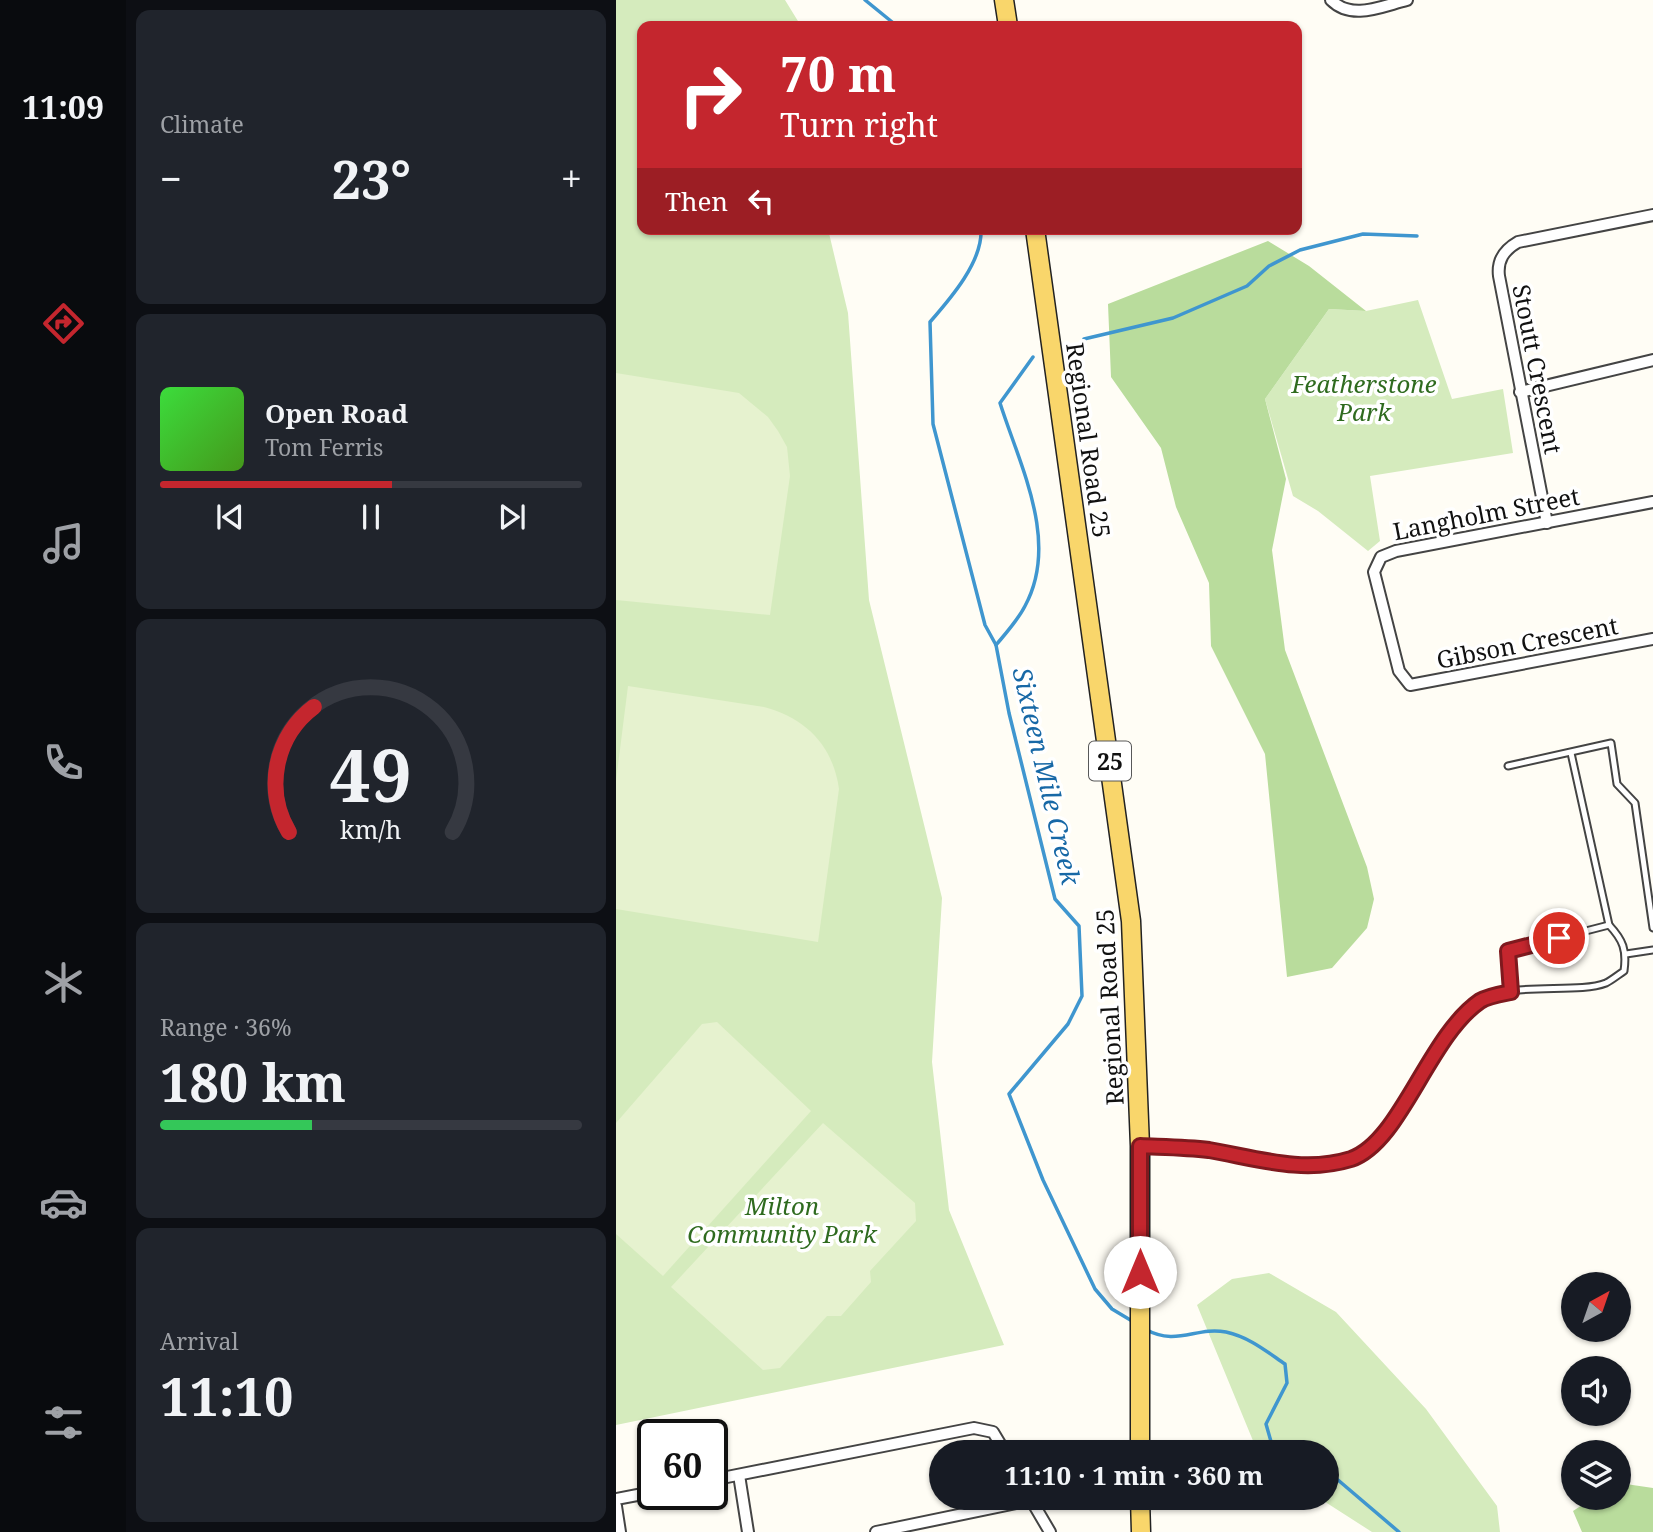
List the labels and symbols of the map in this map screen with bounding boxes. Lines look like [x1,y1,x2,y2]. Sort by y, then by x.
street label: Stoutt Crescent [1505,281,1571,457]
street label: Regional Road 25 [1059,340,1119,540]
park label: Featherstone Park [1290,367,1437,428]
street label: Langholm Street [1390,479,1582,547]
street label: Gibson Crescent [1433,608,1621,676]
water label: Sixteen Mile Creek [1004,664,1090,889]
road number: 25 [1089,741,1131,780]
street label: Regional Road 25 [1087,908,1131,1106]
pin [1529,908,1589,968]
park label: Milton Community Park [687,1189,878,1250]
position arrow [1103,1235,1177,1309]
north arrow [1561,1272,1631,1342]
speed limit sign: 60 [637,1419,728,1510]

